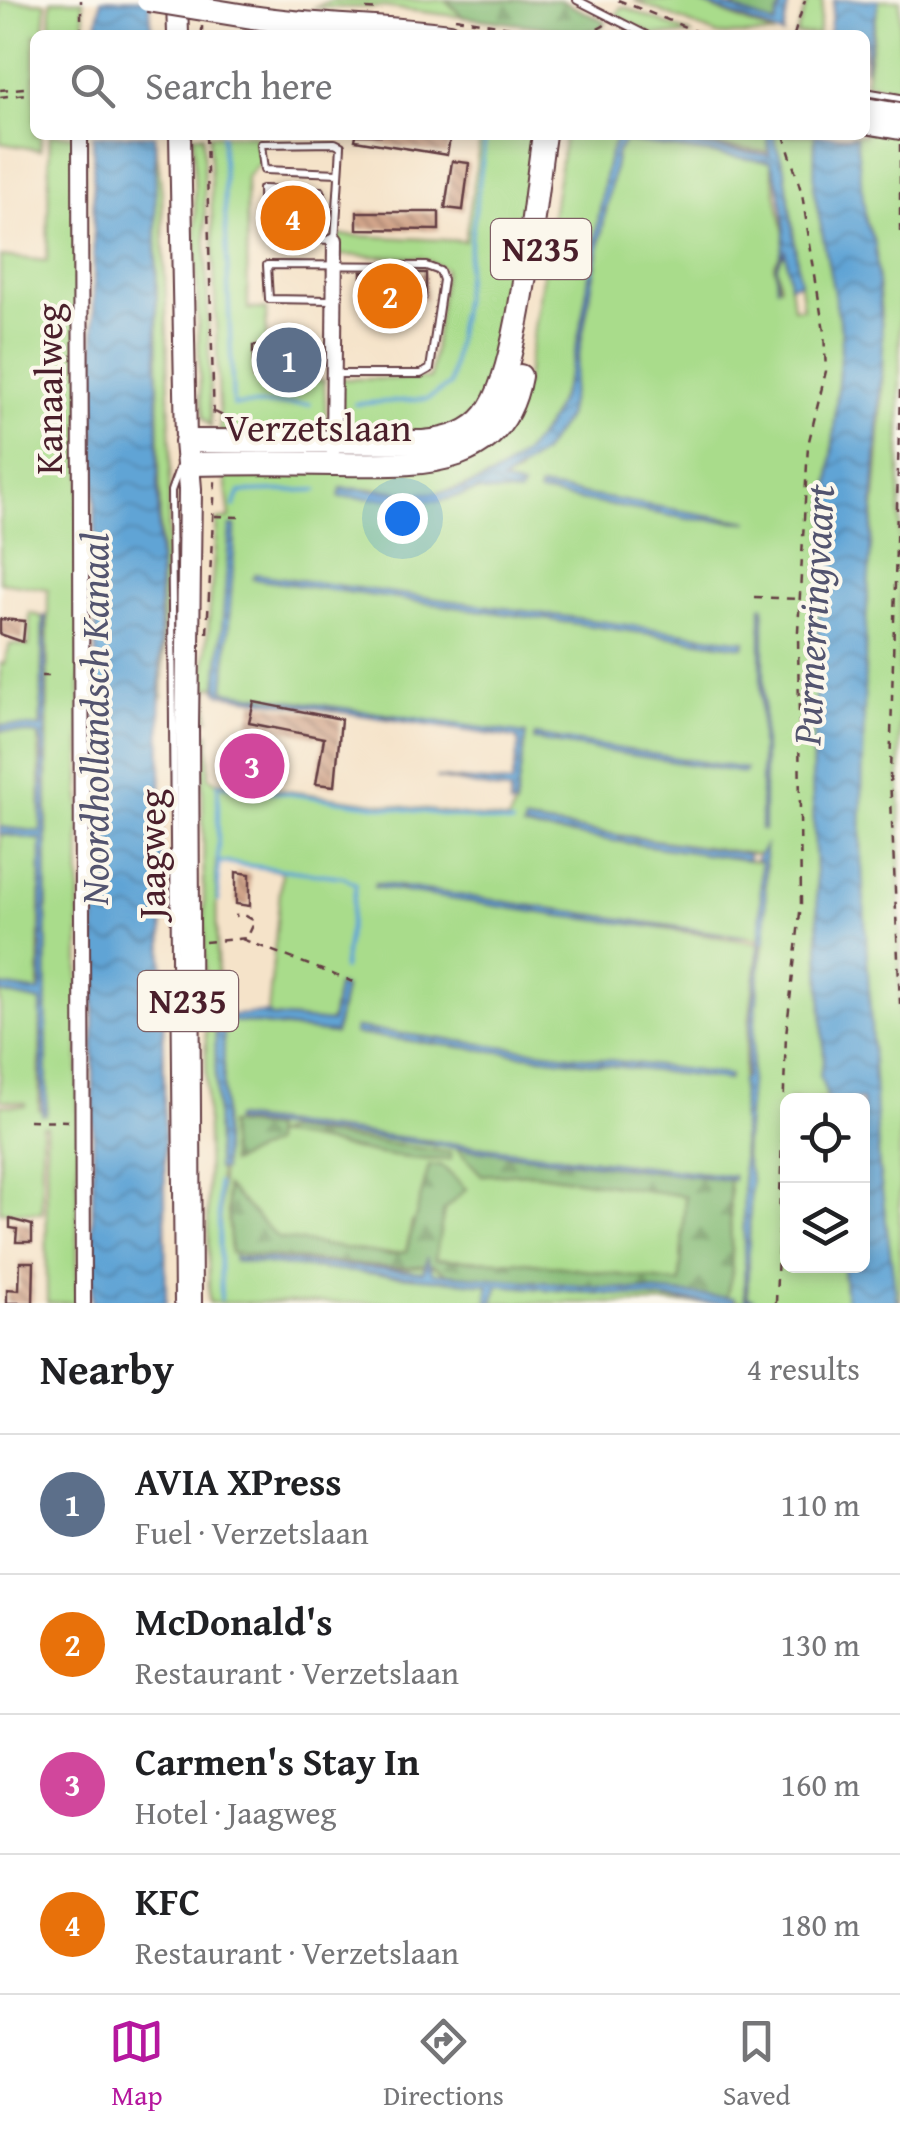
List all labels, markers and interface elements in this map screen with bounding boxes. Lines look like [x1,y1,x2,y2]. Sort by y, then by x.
search box [30,30,870,140]
text: Search here [145,57,333,113]
icon: search [65,58,120,113]
pin: 4 [260,180,326,256]
road number: N235 [491,219,591,279]
pin: 2 [358,258,422,334]
street label: Kanaalweg [20,303,76,475]
pin: 1 [256,322,322,398]
street label: Verzetslaan [224,399,412,455]
water label: Purmerringvaart [776,482,849,748]
your location [377,493,428,544]
water label: Noordhollandsch Kanaal [64,532,123,906]
pin: 3 [220,728,284,804]
street label: Jaagweg [123,789,179,923]
road number: N235 [138,971,238,1031]
map controls [780,1093,870,1273]
button: locate [780,1093,870,1183]
button: layers [780,1183,870,1273]
text: Nearby [40,1338,174,1399]
text: 4 results [747,1345,860,1392]
text: AVIA XPress [135,1453,342,1509]
text: 1 [64,1481,81,1528]
text: 110 m [781,1481,860,1528]
text: Fuel · Verzetslaan [135,1509,369,1556]
text: McDonald's [135,1593,333,1649]
text: 2 [64,1621,81,1668]
text: 130 m [781,1621,860,1668]
text: Restaurant · Verzetslaan [135,1649,459,1696]
text: Carmen's Stay In [135,1733,419,1789]
text: 3 [64,1761,81,1808]
text: 160 m [781,1761,860,1808]
text: Hotel · Jaagweg [135,1789,337,1836]
text: KFC [135,1873,200,1929]
text: 4 [64,1901,81,1948]
text: 180 m [781,1901,860,1948]
text: Restaurant · Verzetslaan [135,1929,459,1976]
tab: Map [109,2014,164,2115]
tab: Directions [383,2014,504,2115]
tab: Saved [723,2014,791,2115]

